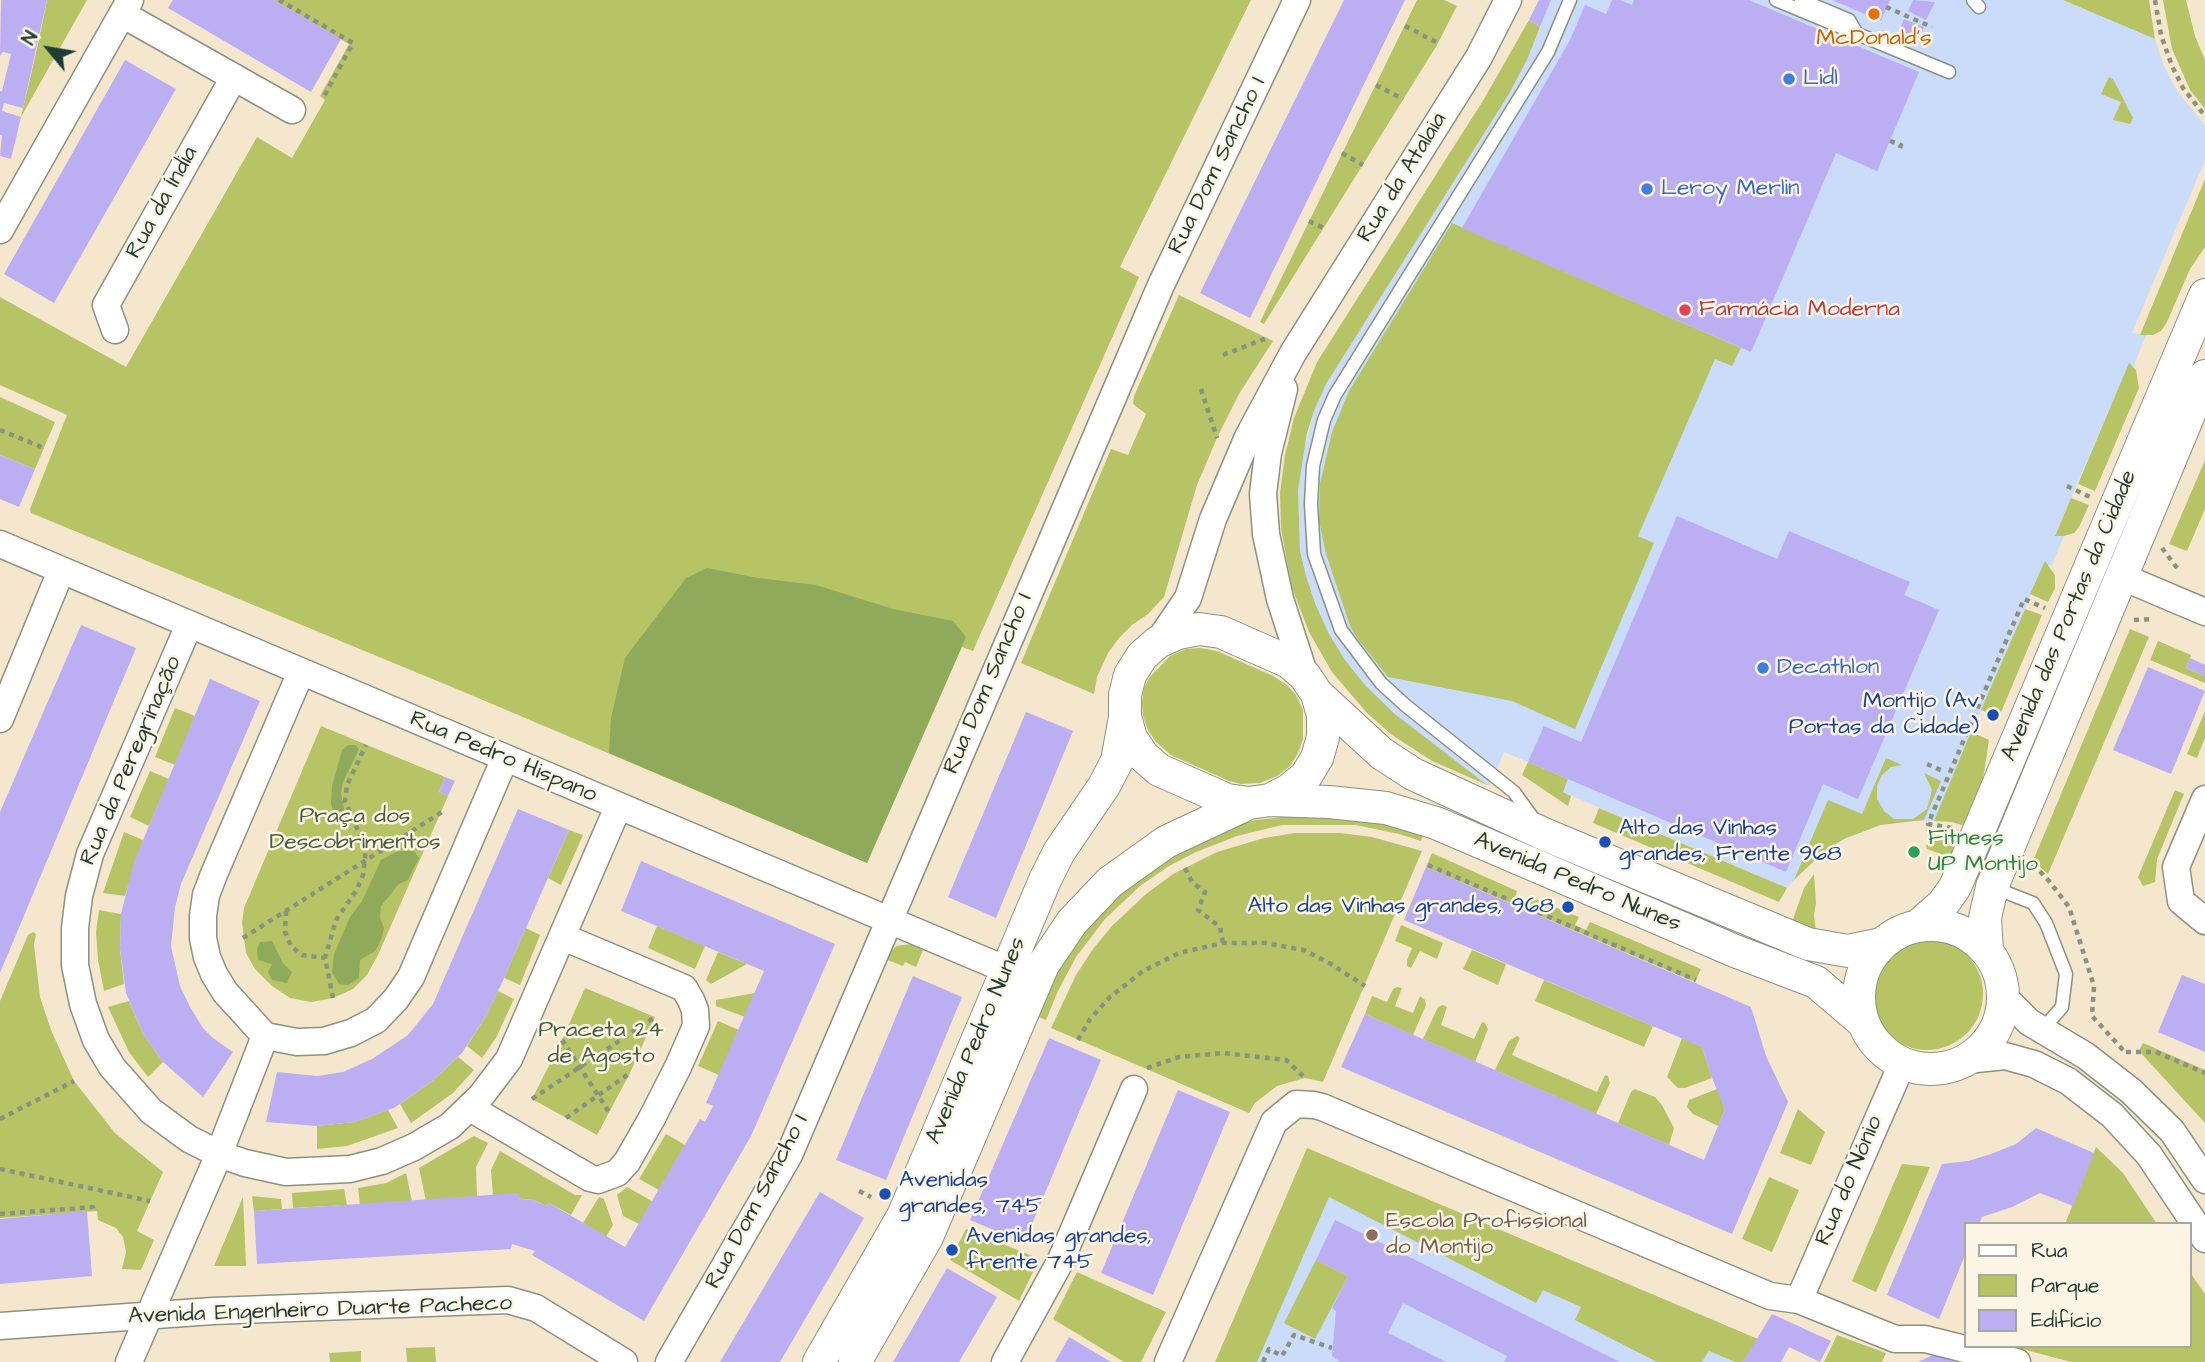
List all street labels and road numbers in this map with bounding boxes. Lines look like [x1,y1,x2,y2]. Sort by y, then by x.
street label: Rua Dom Sancho I [1163,73,1273,259]
street label: Rua da Atalaia [1352,108,1454,248]
street label: Rua da Índia [121,142,205,264]
street label: Avenida das Portas da Cidade [1996,466,2144,766]
street label: Rua Dom Sancho I [938,590,1040,778]
street label: Rua da Peregrinação [75,652,189,870]
street label: Rua Pedro Hispano [405,706,601,810]
street label: Avenida Pedro Nunes [1469,827,1685,939]
street label: Avenida Pedro Nunes [921,933,1033,1149]
street label: Rua Dom Sancho I [700,1110,816,1294]
street label: Rua do Nónio [1810,1112,1890,1250]
street label: Avenida Engenheiro Duarte Pacheco [128,1291,512,1331]

